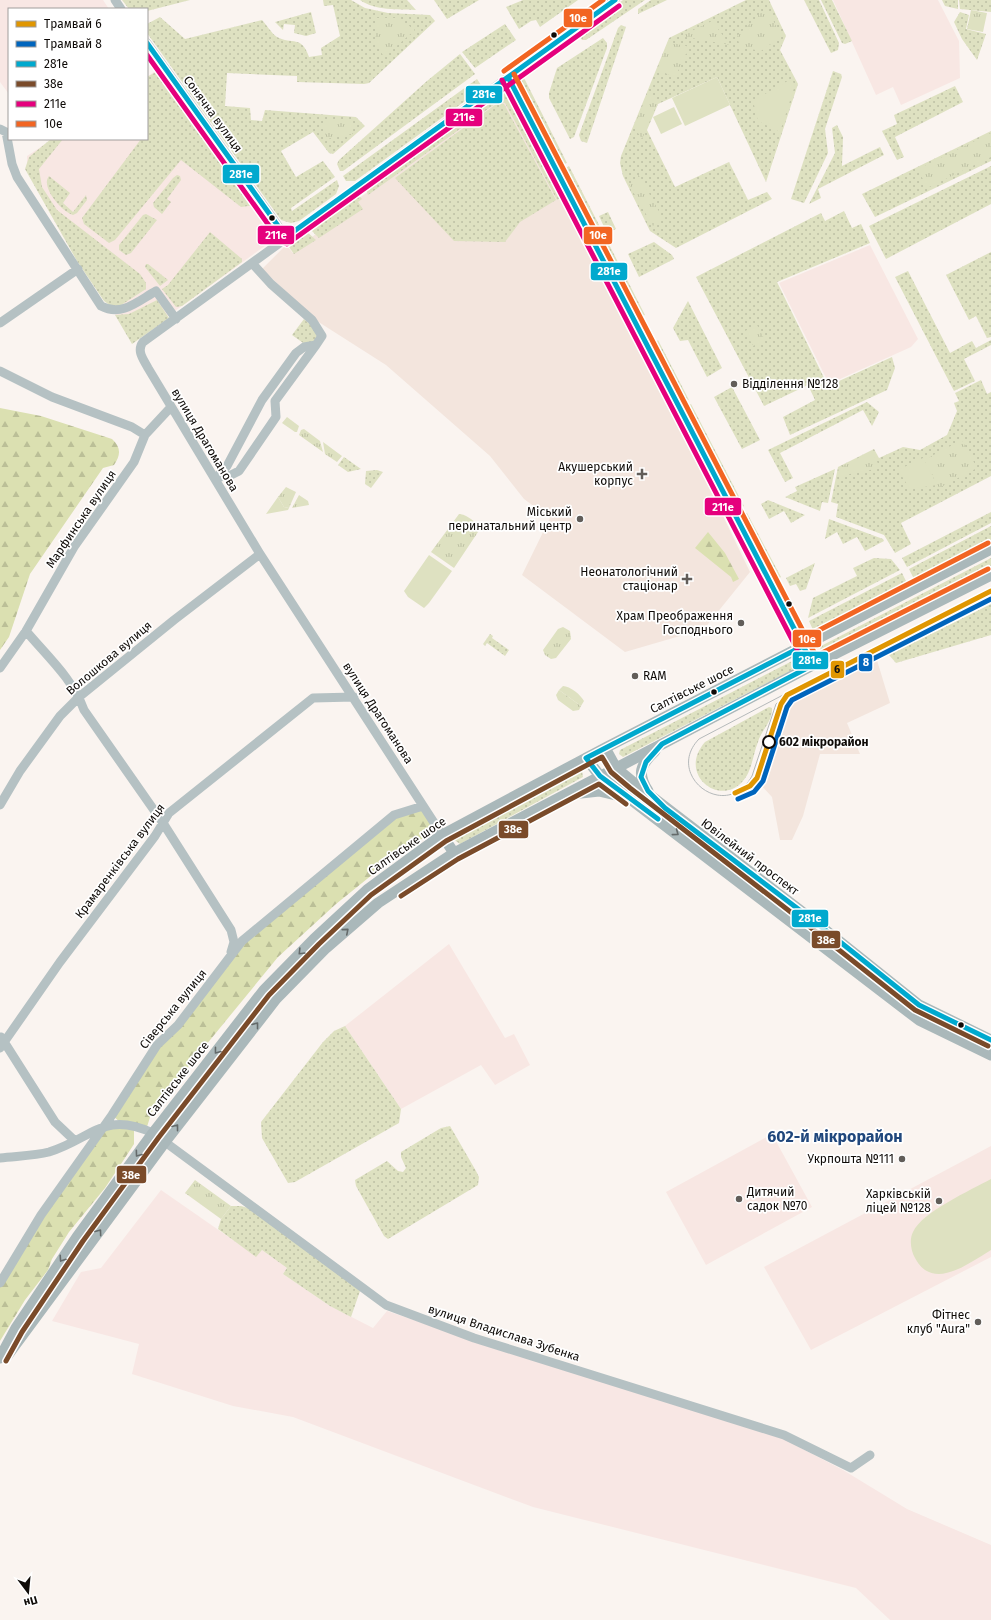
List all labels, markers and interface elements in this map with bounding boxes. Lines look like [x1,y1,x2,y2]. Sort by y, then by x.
legend [8,8,148,140]
line badge: 10е [563,8,593,28]
text: 10е [569,12,587,25]
text: Трамвай 6 [44,17,102,31]
unlabelled marker [549,30,559,40]
text: Трамвай 8 [44,37,102,51]
text: 281е [44,57,68,71]
street label: Сонячна вулиця [181,73,245,155]
text: 38е [44,77,63,91]
line badge: 281е [465,85,503,104]
text: 281е [473,88,495,101]
text: 211е [44,97,66,111]
line badge: 211е [445,108,483,127]
text: 211е [453,111,475,124]
text: 10е [44,117,62,131]
line badge: 281е [222,164,260,184]
text: 281е [230,168,252,181]
unlabelled marker [267,213,277,223]
line badge: 211е [257,225,295,245]
line badge: 10е [583,226,613,245]
text: 211е [265,229,287,242]
text: 10е [589,229,607,242]
line badge: 281е [590,262,628,281]
text: 281е [598,265,620,278]
place label: Відділення №128 [742,377,839,391]
marker: Відділення №128 [729,379,739,389]
street label: вулиця Драгоманова [169,386,241,494]
place label: Акушерський корпус [558,460,633,488]
street label: Марфинська вулиця [43,467,119,571]
marker: Акушерський корпус [636,468,648,480]
line badge: 211е [704,497,742,516]
text: 211е [712,501,734,514]
place label: Міський перинатальний центр [448,505,572,533]
marker: Міський перинатальний центр [575,514,585,524]
place label: Неонатологічний стаціонар [580,565,678,593]
marker: Неонатологічний стаціонар [681,573,693,585]
unlabelled marker [784,599,794,609]
place label: Храм Преображення Господнього [617,609,733,637]
street label: Волошкова вулиця [63,618,155,698]
marker: Храм Преображення Господнього [736,618,746,628]
line badge: 10е [792,629,822,648]
text: 10е [798,633,816,646]
line badge: 281е [792,651,829,670]
line badge: 8 [858,653,873,672]
text: 281е [799,654,821,667]
text: 8 [863,656,870,669]
street label: вулиця Драгоманова [340,660,416,766]
line badge: 6 [830,660,845,679]
street label: Салтівське шосе [648,662,736,716]
text: 6 [834,663,840,676]
place label: RAM [643,669,666,683]
marker: RAM [630,671,640,681]
unlabelled marker [709,687,719,697]
marker: 602 мікрорайон [762,735,776,749]
place label: 602 мікрорайон [779,735,869,749]
street label: Крамаренківська вулиця [72,801,168,921]
street label: Салтівське шосе [365,814,449,878]
street label: Ювілейний проспект [698,816,802,899]
line badge: 38е [498,820,529,839]
text: 38е [503,823,522,836]
one-way arrow [672,828,679,835]
line badge: 281е [791,909,829,928]
text: 281е [799,912,821,925]
one-way arrow [341,929,348,936]
line badge: 38е [811,930,841,949]
text: 38е [816,934,835,947]
one-way arrow [298,947,306,955]
street label: Сіверська вулиця [137,966,209,1052]
unlabelled marker [956,1020,966,1030]
one-way arrow [251,1022,258,1029]
street label: Салтівське шосе [144,1038,212,1120]
one-way arrow [215,1046,222,1053]
one-way arrow [171,1125,178,1132]
district label: 602-й мікрорайон [767,1127,903,1146]
one-way arrow [136,1149,143,1156]
place label: Укрпошта №111 [808,1152,894,1166]
marker: Укрпошта №111 [897,1154,907,1164]
line badge: 38е [116,1165,147,1184]
text: 38е [121,1169,140,1182]
place label: Дитячий садок №70 [746,1185,808,1213]
place label: Харківській ліцей №128 [866,1187,931,1215]
marker: Дитячий садок №70 [734,1194,744,1204]
marker: Харківській ліцей №128 [934,1196,944,1206]
one-way arrow [94,1229,101,1236]
one-way arrow [60,1255,67,1262]
street label: вулиця Владислава Зубенка [426,1302,582,1364]
place label: Фітнес клуб "Aura" [907,1308,970,1336]
marker: Фітнес клуб "Aura" [973,1317,983,1327]
north arrow [8,1572,48,1612]
text: Пн [22,1593,39,1609]

